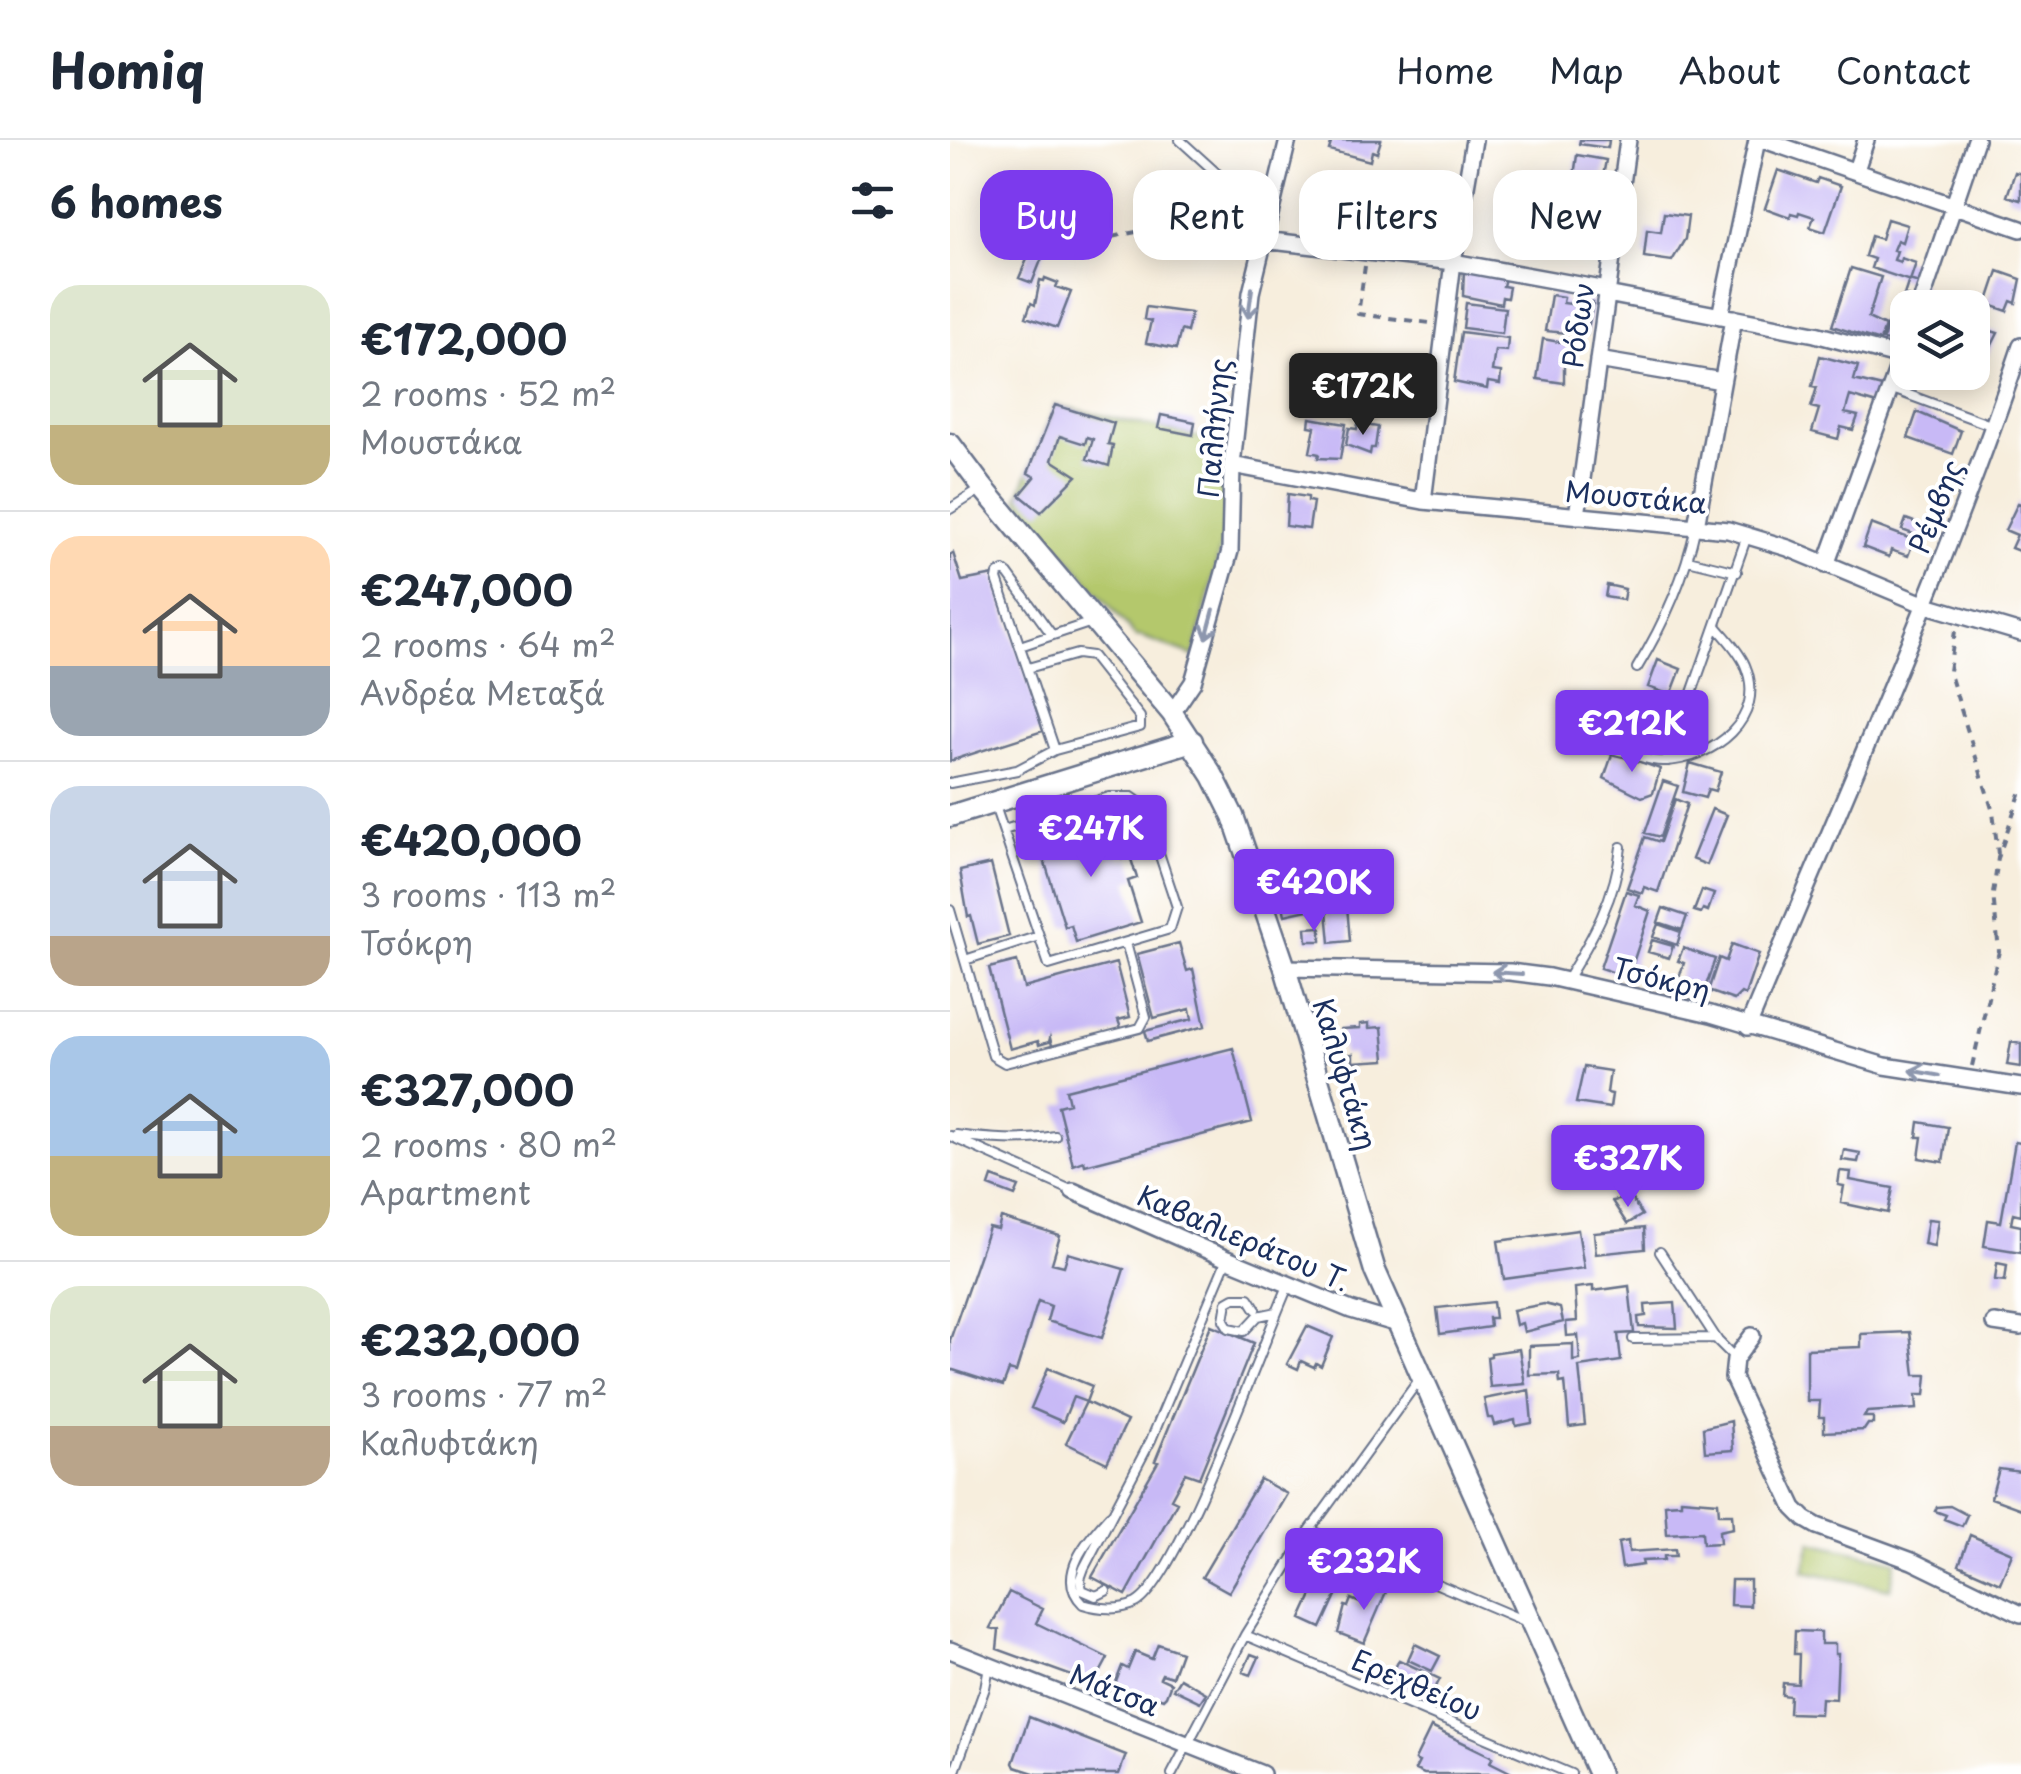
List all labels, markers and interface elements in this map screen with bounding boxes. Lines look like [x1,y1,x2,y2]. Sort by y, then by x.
text: Homiq [50,33,205,105]
text: Home [1397,43,1494,96]
text: Map [1549,43,1624,96]
text: About [1679,43,1781,96]
text: Contact [1836,43,1971,96]
text: 6 homes [50,169,223,232]
chip: Buy [980,170,1113,260]
chip: Rent [1133,170,1279,260]
chip: Filters [1299,170,1473,260]
chip: New [1493,170,1637,260]
icon: filters [845,173,900,228]
street label: Ρόδων [1550,280,1604,370]
one-way arrow [1240,286,1259,319]
map controls [1890,290,1990,390]
button: layers [1890,290,1990,390]
text: €172,000 [360,306,567,369]
icon: home [130,325,250,445]
pin: €172K [1293,353,1433,438]
street label: Παλλήνης [1185,356,1241,500]
text: €172K [1311,361,1415,409]
text: 2 rooms · 52 m² [360,369,616,417]
text: Μουστάκα [360,417,523,465]
street label: Ρέμβης [1897,453,1973,559]
street label: Μουστάκα [1563,468,1709,524]
text: €247,000 [360,557,573,620]
icon: home [130,576,250,696]
one-way arrow [1200,608,1218,639]
text: 2 rooms · 64 m² [360,620,616,668]
text: Ανδρέα Μεταξά [360,668,605,716]
pin: €212K [1562,690,1702,775]
text: €212K [1577,698,1687,746]
pin: €247K [1021,795,1161,880]
text: €247K [1038,803,1144,851]
text: €420,000 [360,807,582,870]
icon: home [130,826,250,946]
pin: €420K [1244,849,1384,934]
text: €420K [1256,857,1372,905]
text: 3 rooms · 113 m² [360,870,617,918]
text: Τσόκρη [360,918,473,966]
street label: Τσόκρη [1609,945,1715,1011]
one-way arrow [1492,963,1524,982]
street label: Καλυφτάκη [1303,993,1389,1155]
text: €327,000 [360,1057,574,1120]
one-way arrow [1909,1063,1941,1082]
icon: home [130,1076,250,1196]
text: 2 rooms · 80 m² [360,1120,617,1168]
pin: €327K [1558,1125,1698,1210]
text: €327K [1573,1133,1683,1181]
text: Apartment [360,1168,531,1216]
street label: Καβαλιεράτου Τ. [1131,1173,1357,1301]
text: €232,000 [360,1307,580,1370]
icon: home [130,1326,250,1446]
text: 3 rooms · 77 m² [360,1370,608,1418]
text: Καλυφτάκη [360,1418,539,1466]
pin: €232K [1294,1528,1434,1613]
text: €232K [1307,1536,1421,1584]
street label: Ερεχθείου [1345,1637,1489,1731]
street label: Μάτσα [1064,1652,1166,1726]

